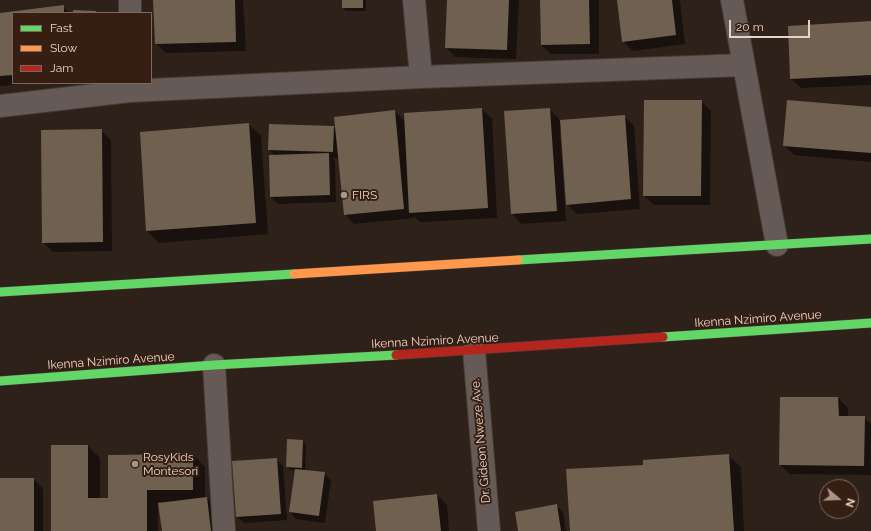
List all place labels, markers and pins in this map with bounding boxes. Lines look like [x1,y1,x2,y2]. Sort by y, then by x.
place label: FIRS [352,188,377,202]
marker: FIRS [339,190,349,200]
place label: RosyKids Montesori [143,450,198,478]
marker: RosyKids Montesori [130,459,140,469]

